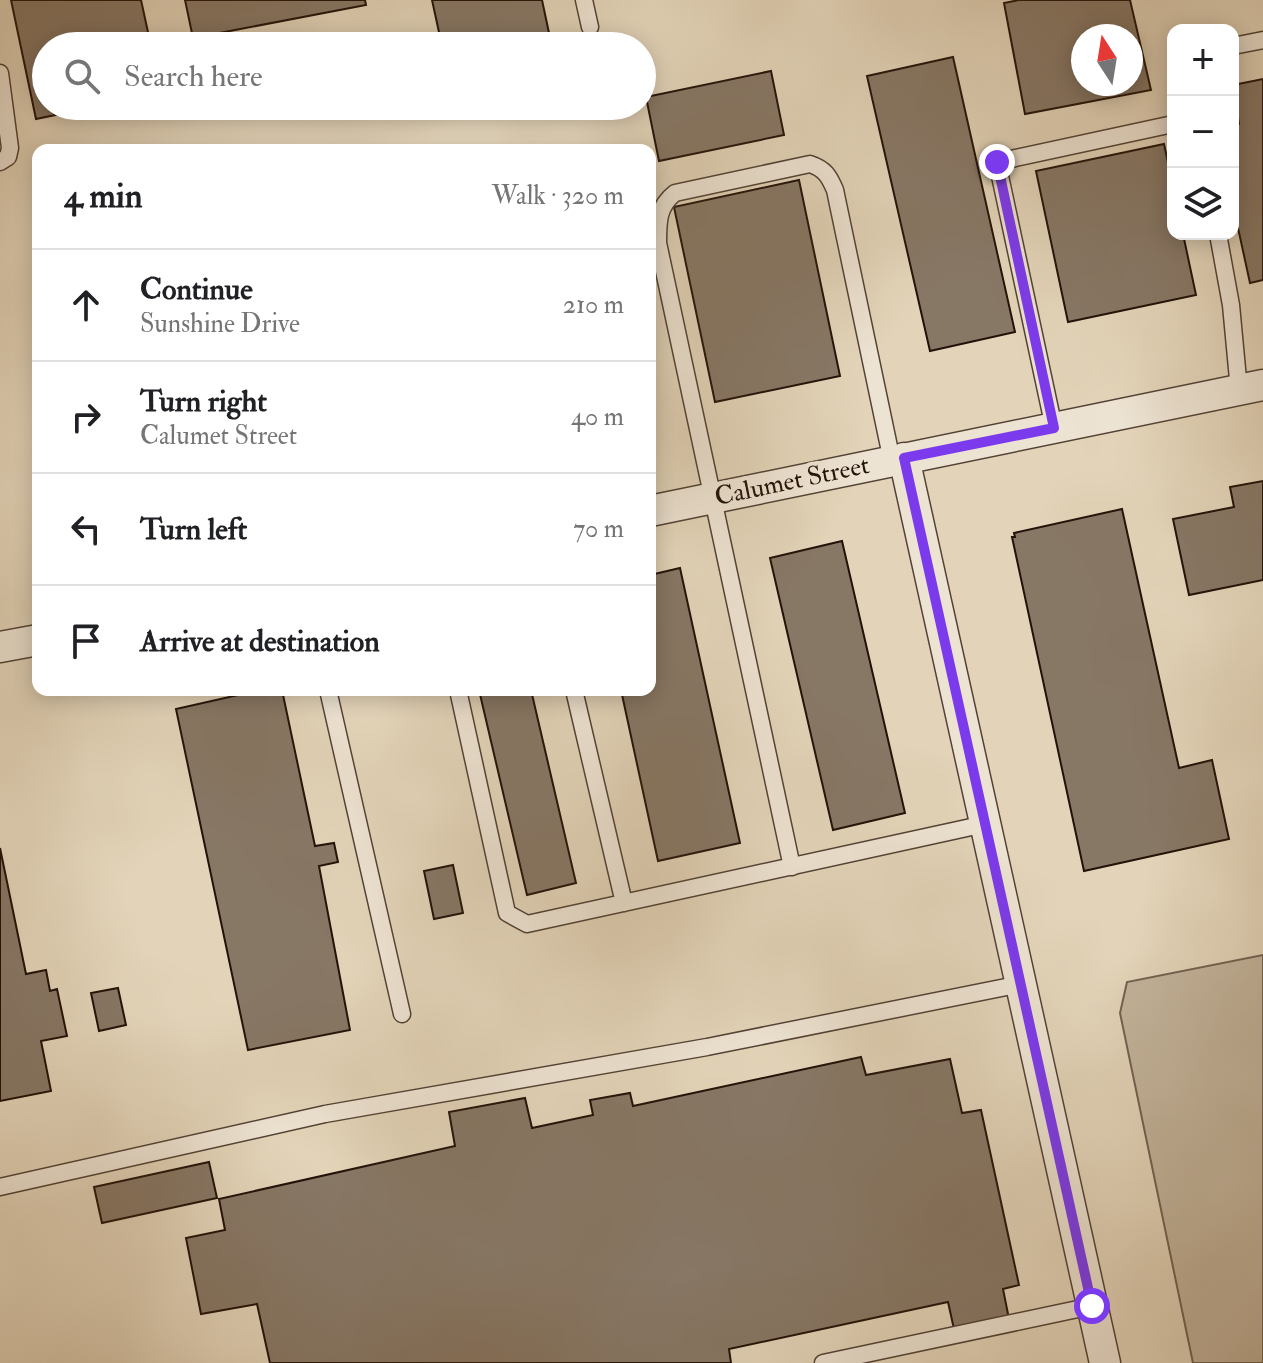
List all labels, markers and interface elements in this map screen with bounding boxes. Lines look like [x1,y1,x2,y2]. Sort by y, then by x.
north arrow [1071,24,1143,96]
map controls [1167,24,1239,240]
button: + [1167,24,1239,96]
search box [32,32,656,120]
icon: search [60,54,104,98]
text: Search here [124,58,263,95]
button: − [1167,96,1239,168]
route end [979,144,1015,180]
button: layers [1167,168,1239,240]
text: 4 min [64,175,142,218]
text: Walk · 320 m [492,180,624,212]
text: Continue [140,271,253,308]
icon: ahead [64,283,108,327]
text: 210 m [563,289,624,321]
text: Sunshine Drive [140,308,300,340]
text: Turn right [140,383,267,420]
icon: right [64,395,108,439]
text: 40 m [571,401,624,433]
text: Calumet Street [140,420,297,452]
street label: Calumet Street [712,449,872,513]
icon: left [64,507,108,551]
text: Turn left [140,511,247,548]
text: 70 m [573,513,624,545]
icon: arrive [64,619,108,663]
text: Arrive at destination [140,623,380,660]
route start [1074,1288,1110,1324]

